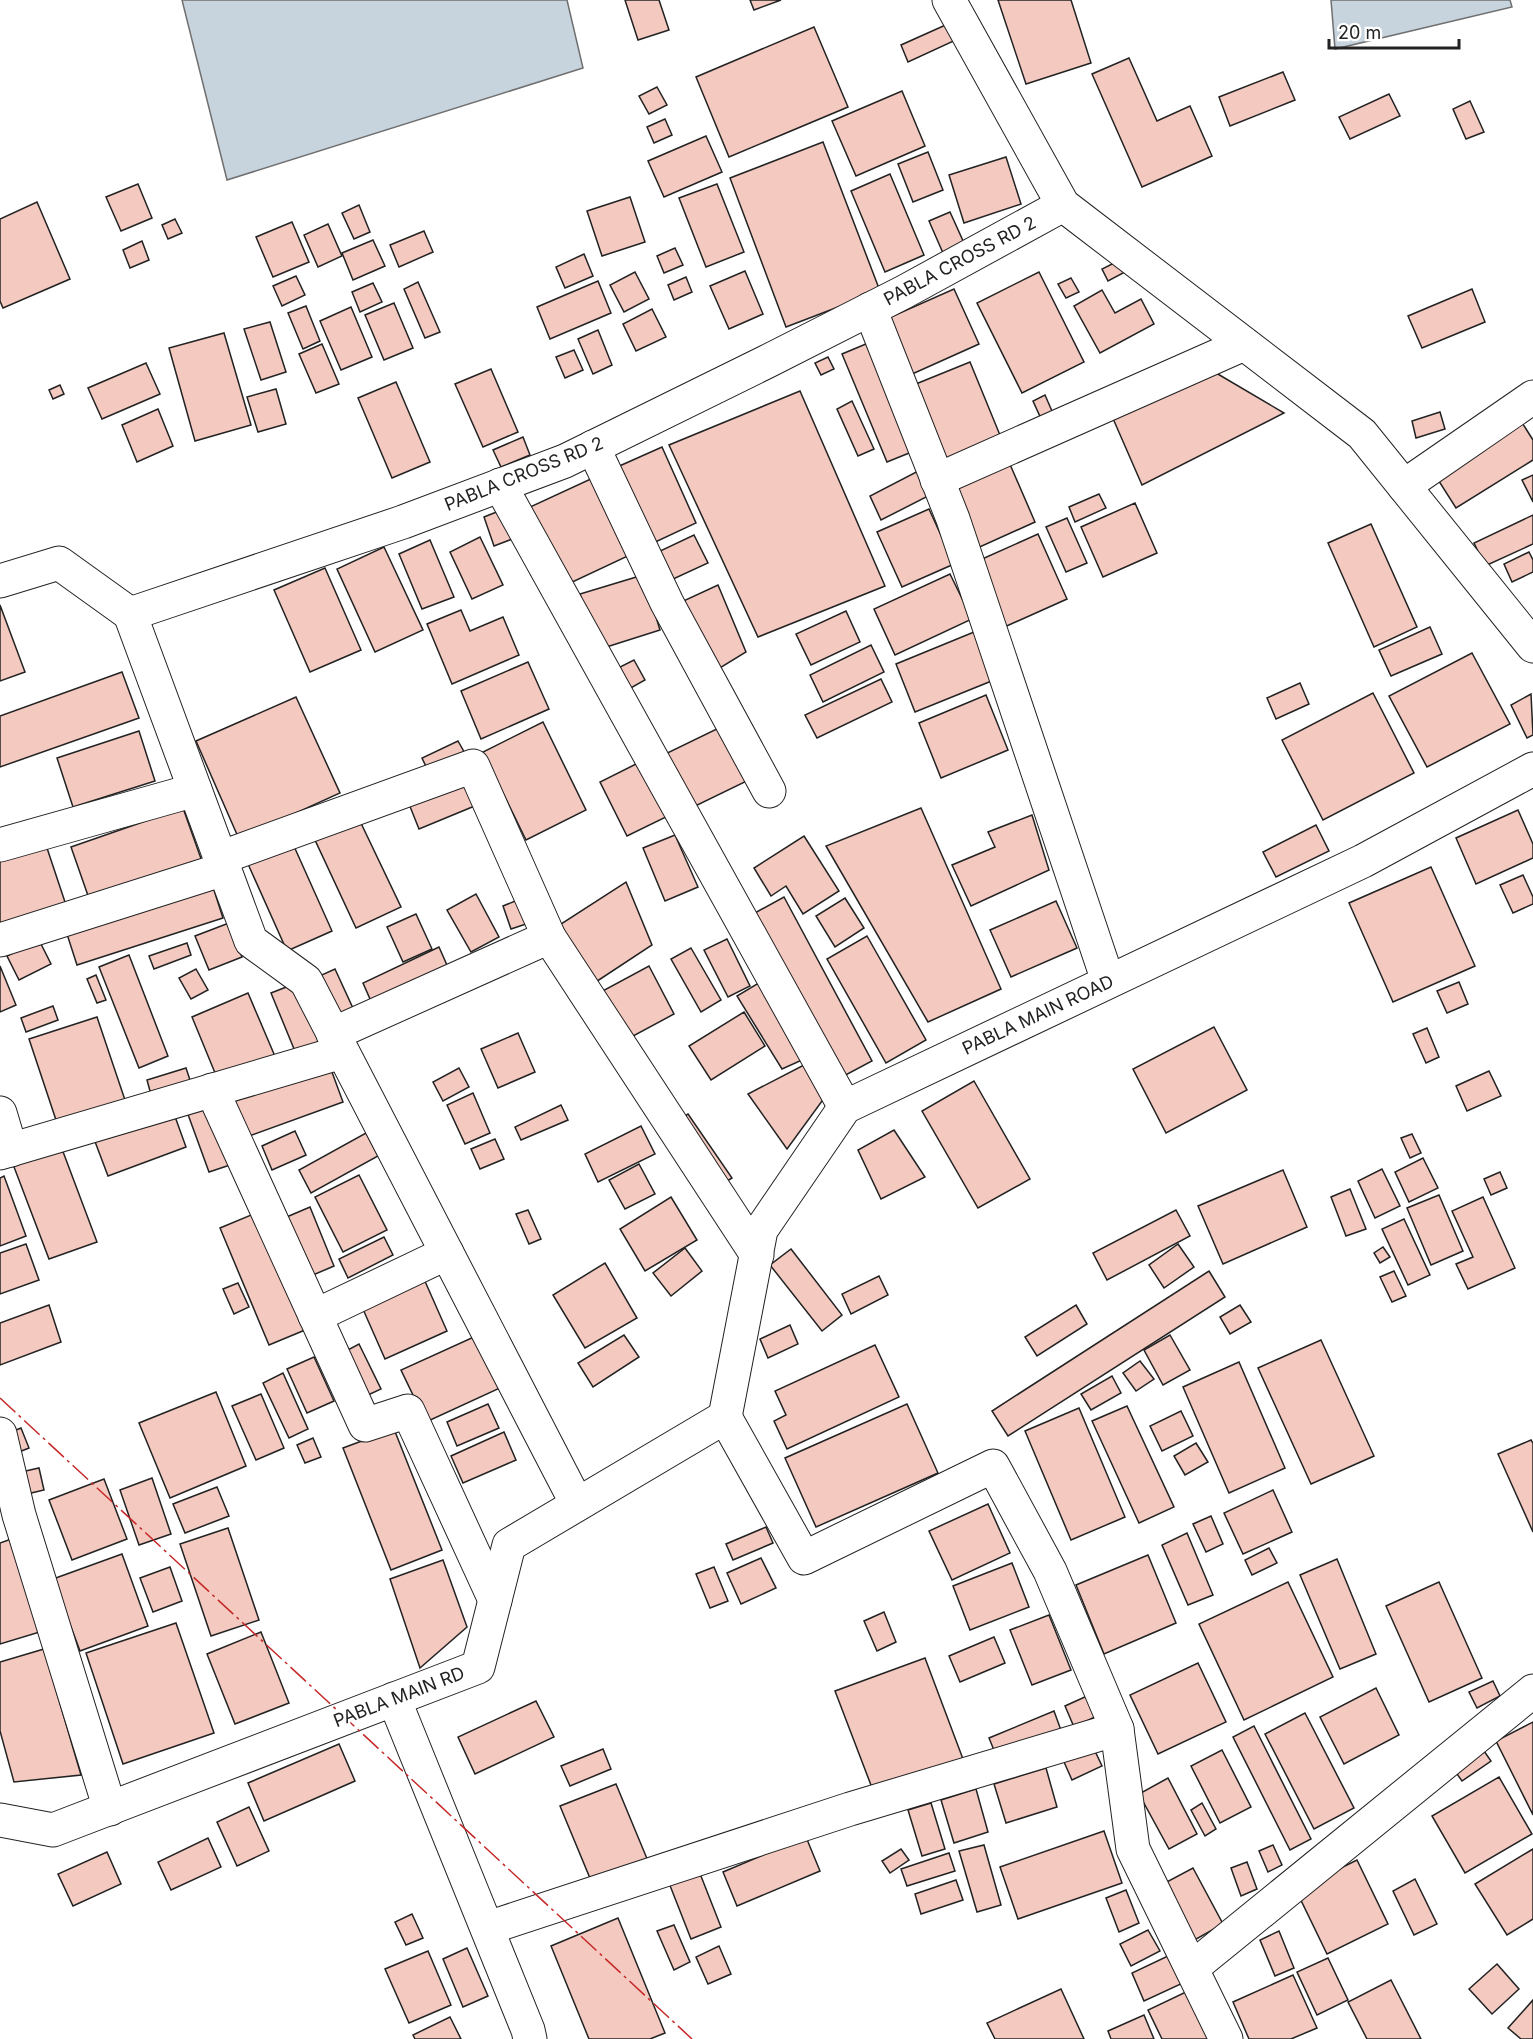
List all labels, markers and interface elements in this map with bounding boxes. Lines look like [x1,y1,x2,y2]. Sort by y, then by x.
scale bar [1329,12,1460,50]
text: 20 m [1338,22,1381,43]
street label: PABLA CROSS RD 2 [880,212,1039,310]
street label: PABLA CROSS RD 2 [441,432,606,515]
street label: PABLA MAIN ROAD [959,970,1117,1059]
street label: PABLA MAIN RD [330,1662,467,1731]

